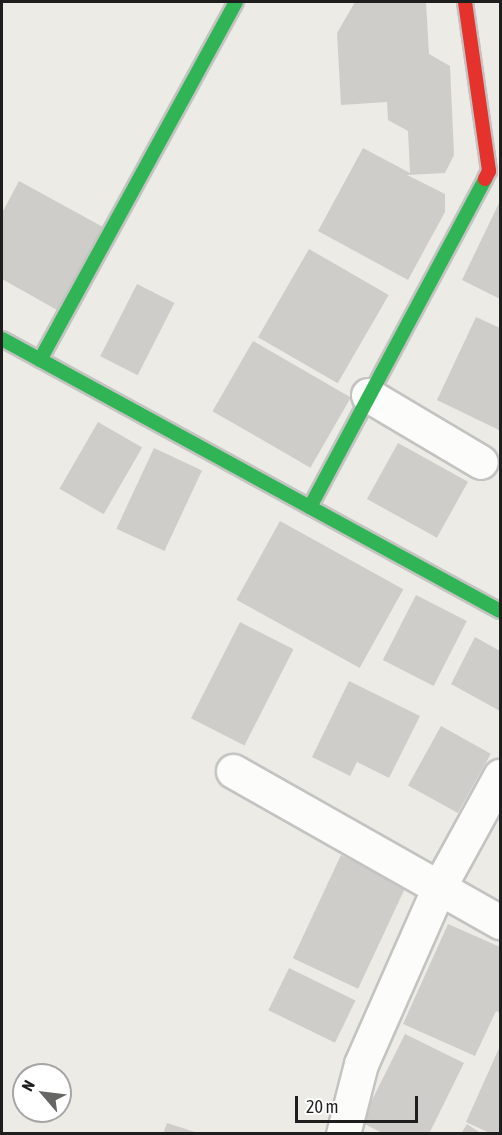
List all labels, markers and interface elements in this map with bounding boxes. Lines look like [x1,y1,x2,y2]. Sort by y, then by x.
north arrow [12,1063,72,1123]
text: N [18,1077,38,1094]
scale bar [298,1084,421,1122]
text: 20 m [306,1096,338,1117]

